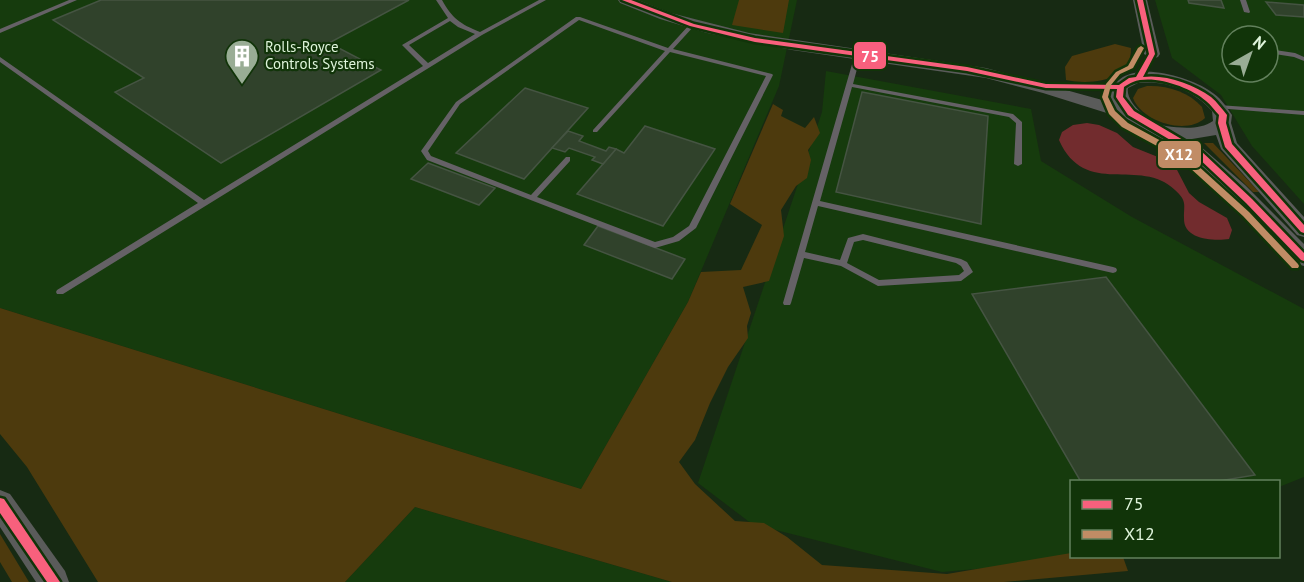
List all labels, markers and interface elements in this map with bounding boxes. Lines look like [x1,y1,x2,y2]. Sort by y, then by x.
north arrow [1220,24,1280,84]
text: N [1249,31,1270,54]
place label: Rolls-Royce Controls Systems [265,37,375,73]
building icon: Rolls-Royce Controls Systems [224,38,260,85]
line badge: 75 [853,41,887,70]
text: 75 [861,46,879,66]
line badge: X12 [1157,140,1202,169]
text: X12 [1165,144,1193,164]
legend [1070,480,1280,558]
text: 75 [1124,492,1144,515]
text: X12 [1124,522,1155,545]

